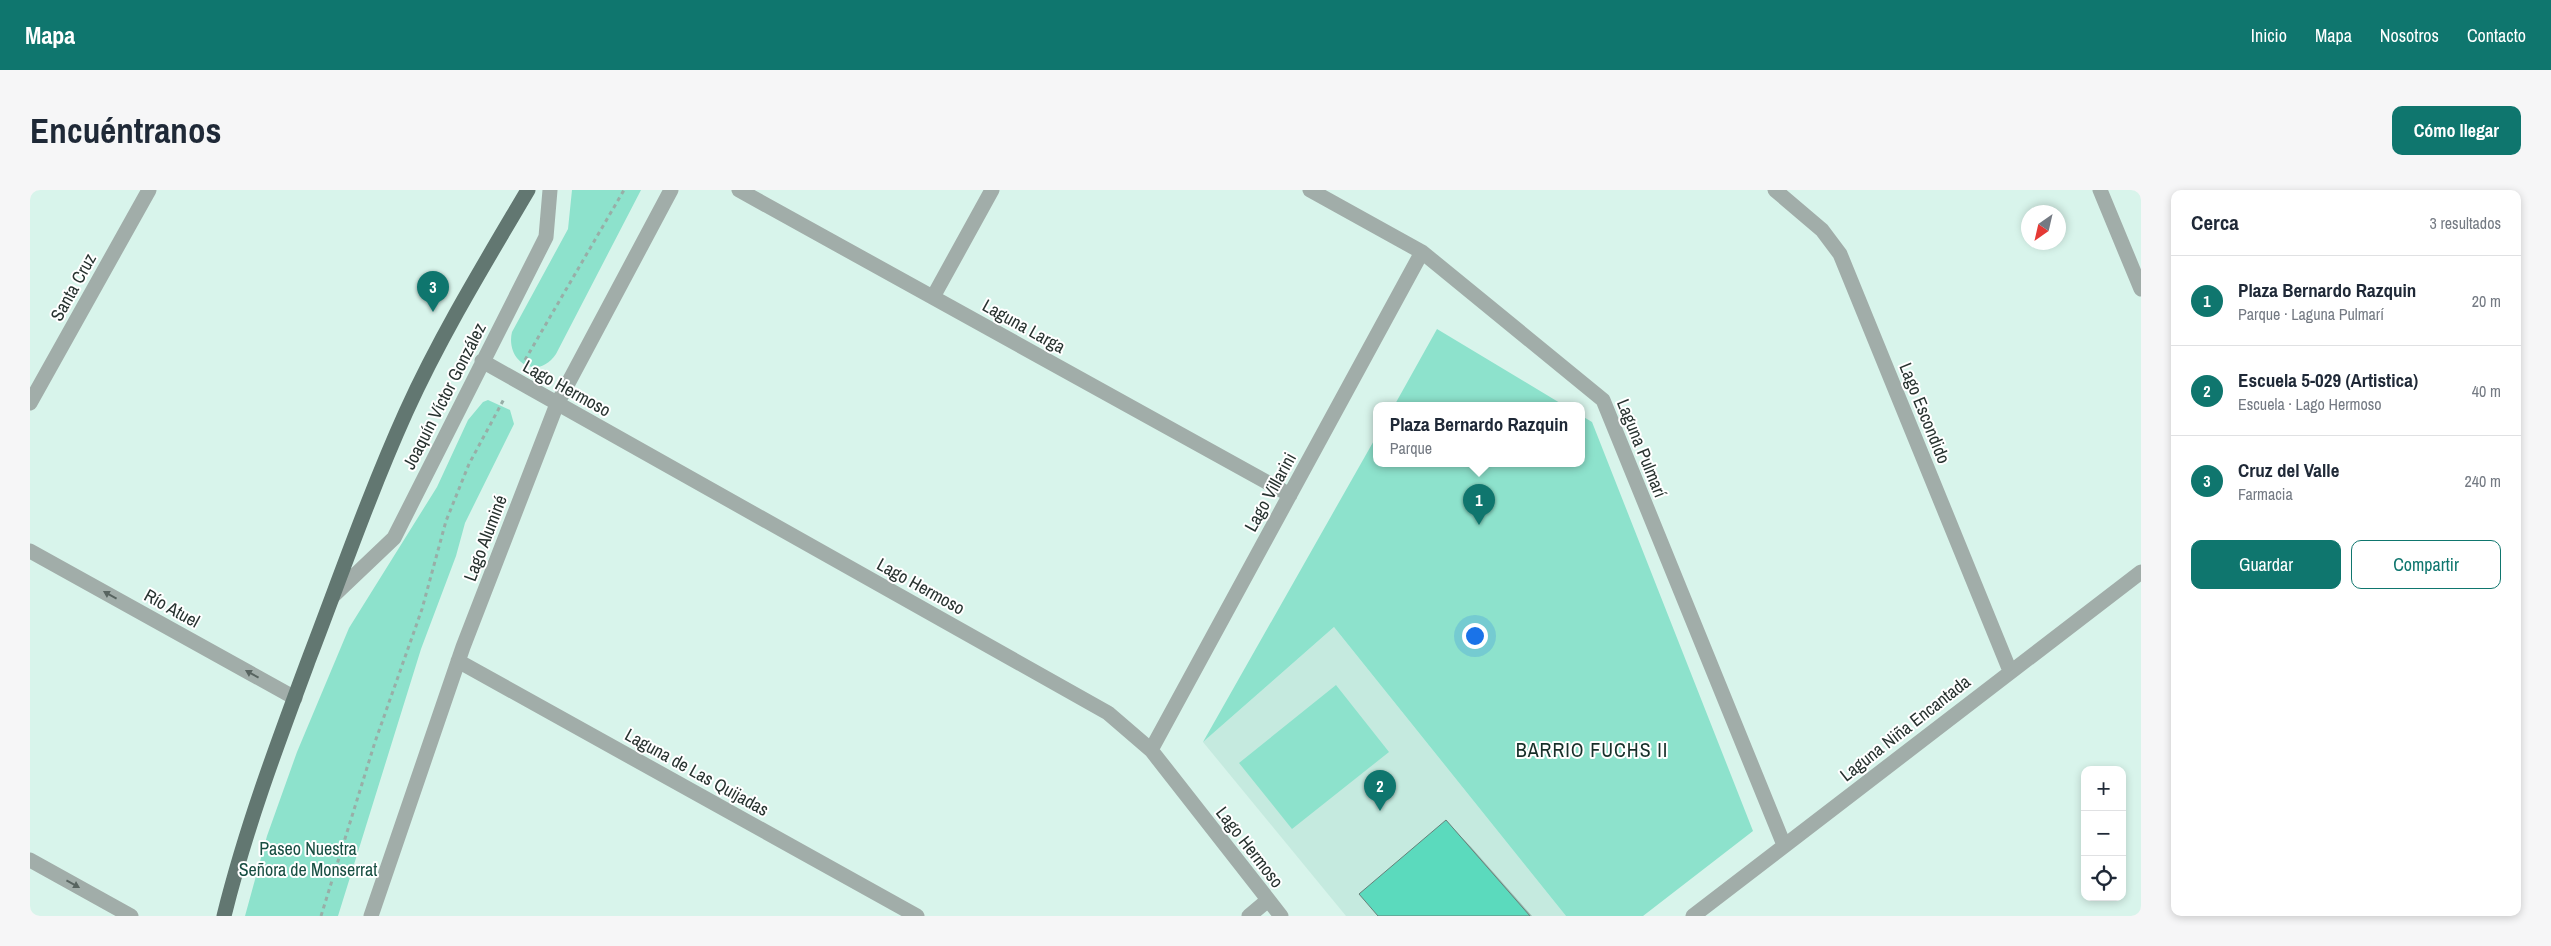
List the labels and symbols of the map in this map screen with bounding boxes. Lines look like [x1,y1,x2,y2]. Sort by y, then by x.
north arrow [2021,205,2066,250]
street label: Santa Cruz [44,249,102,325]
pin: 3 [417,271,449,312]
street label: Laguna Larga [978,293,1070,359]
street label: Joaquín Víctor González [396,318,492,474]
street label: Lago Hermoso [519,354,615,422]
street label: Lago Escondido [1893,359,1957,467]
street label: Laguna Pulmarí [1611,395,1673,502]
street label: Lago Villarini [1238,448,1302,536]
pin: 1 [1463,484,1495,525]
street label: Lago Aluminé [457,491,513,585]
street label: Lago Hermoso [873,552,969,620]
street label: Río Atuel [140,583,204,633]
one-way arrow [103,591,117,599]
your location [1462,623,1488,649]
street label: Laguna Niña Encantada [1835,669,1975,787]
one-way arrow [245,670,260,678]
street label: Laguna de Las Quijadas [621,722,773,822]
district label: BARRIO FUCHS II [1516,736,1668,763]
pin: 2 [1364,770,1396,811]
street label: Lago Hermoso [1210,801,1290,893]
park label: Paseo Nuestra Señora de Monserrat [239,836,377,882]
one-way arrow [66,879,79,888]

